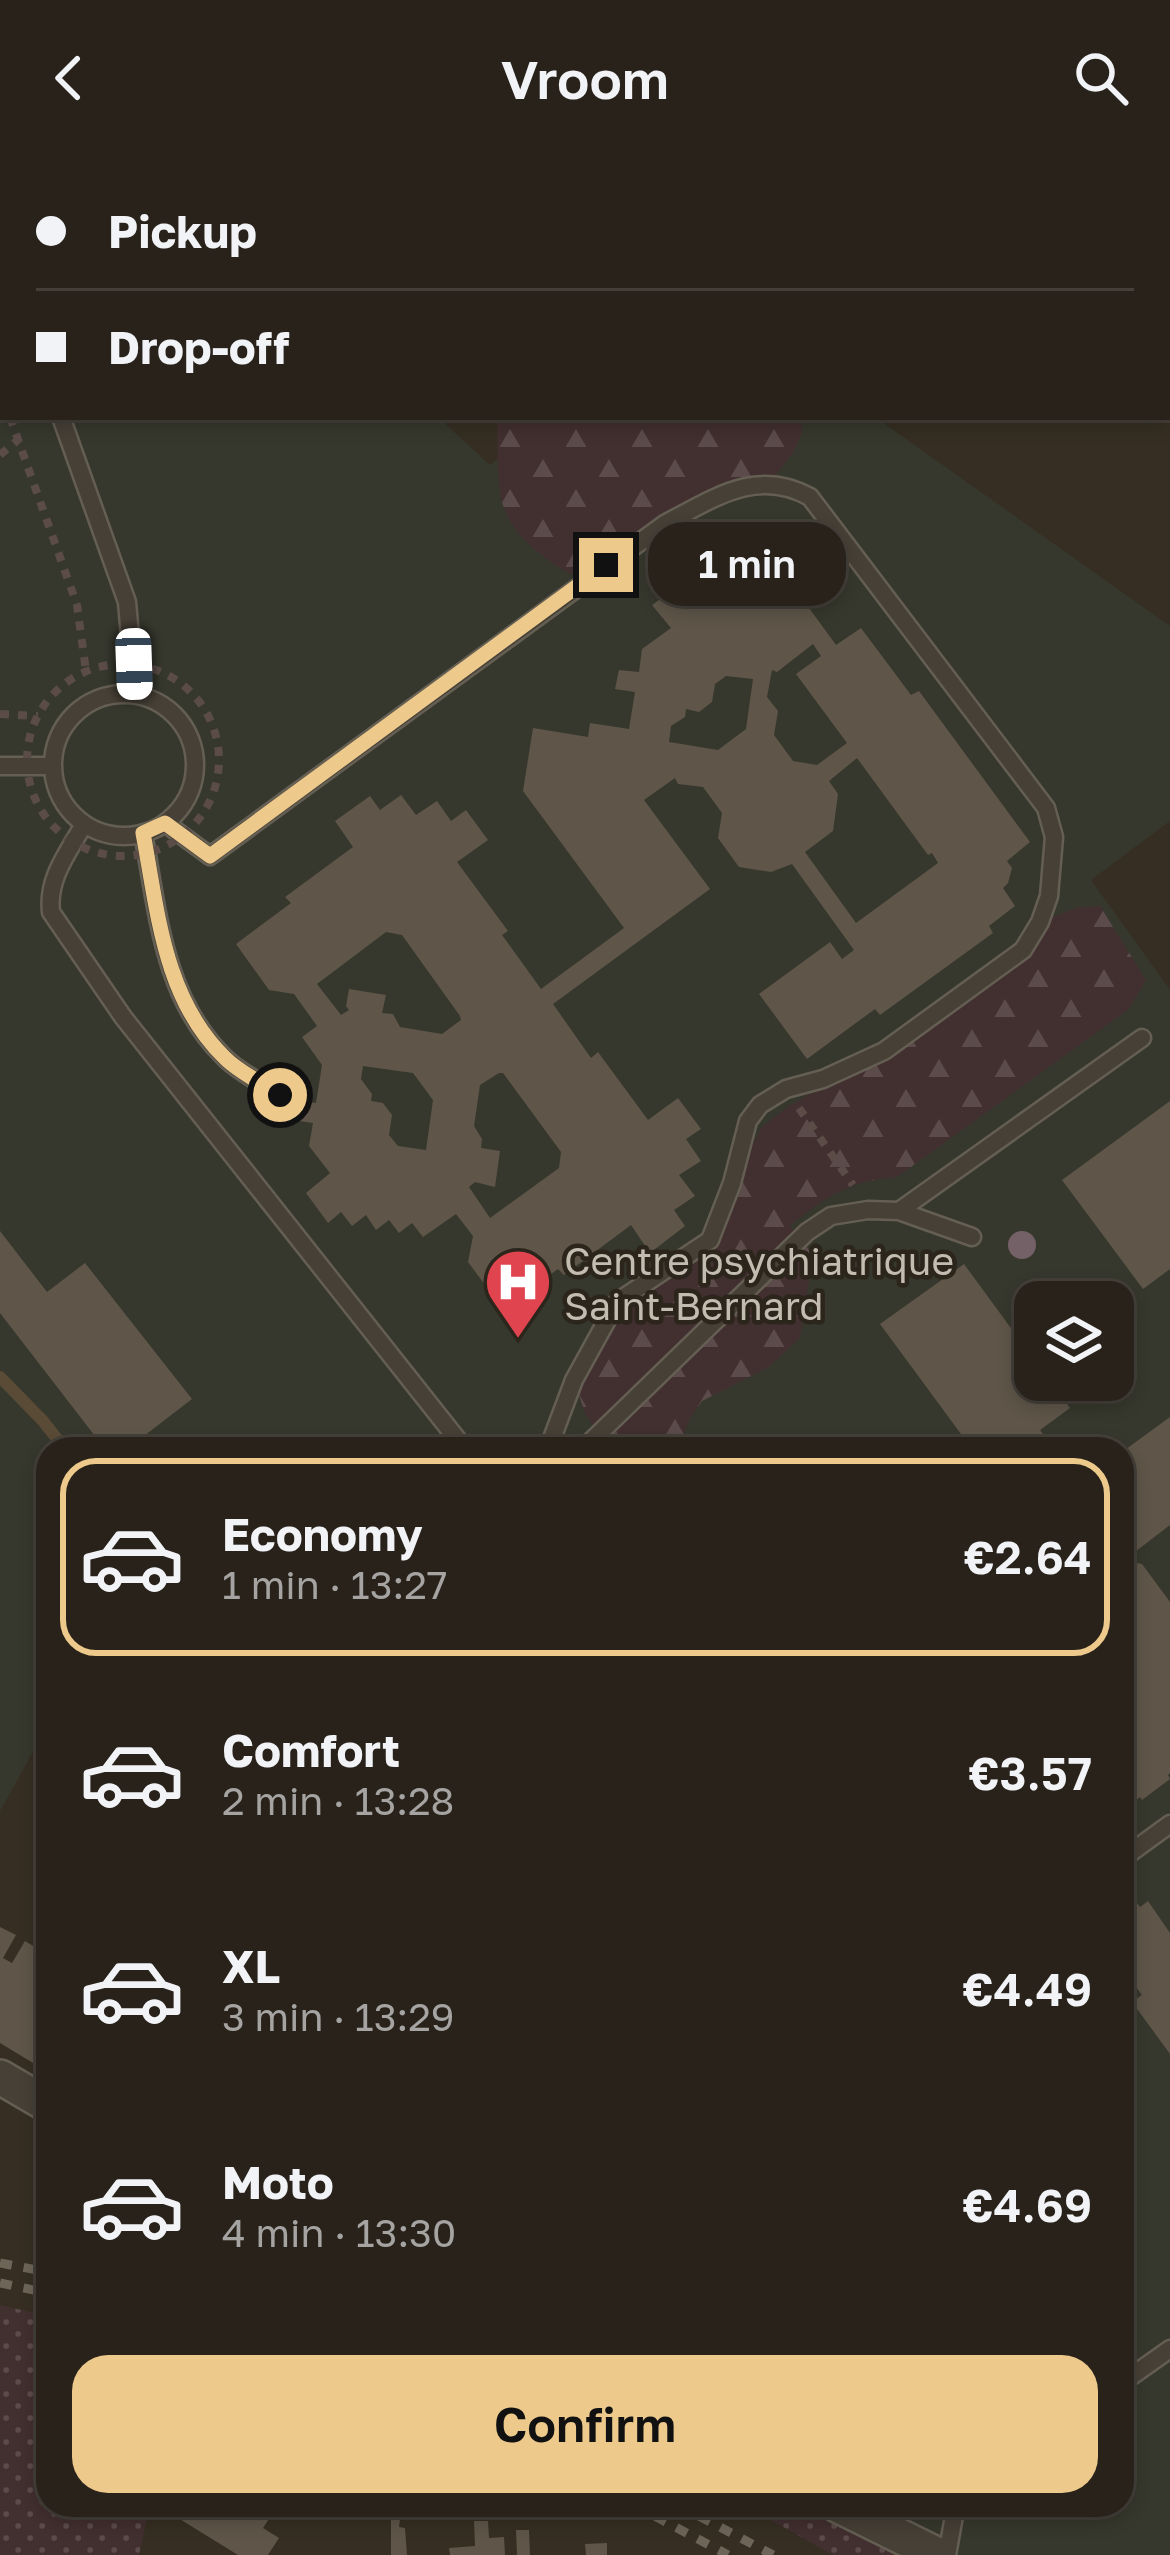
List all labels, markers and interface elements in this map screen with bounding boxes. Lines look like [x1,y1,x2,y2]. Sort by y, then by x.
icon: back [36,45,102,111]
icon: search [1068,45,1134,111]
text: Vroom [501,46,669,111]
text: Pickup [108,204,257,258]
text: Drop-off [108,320,289,374]
callout: 1 min [648,523,846,607]
route end [579,538,633,592]
text: 1 min [698,540,796,587]
car [115,627,153,701]
route start [253,1068,307,1122]
place label: Centre psychiatrique Saint-Bernard [564,1237,954,1329]
hospital icon: Centre psychiatrique Saint-Bernard [483,1247,553,1341]
map controls [1014,1281,1134,1401]
button: layers [1014,1281,1134,1401]
icon: car [78,1503,186,1611]
text: Economy [222,1507,423,1561]
text: €2.64 [964,1530,1092,1584]
text: 1 min · 13:27 [222,1561,448,1608]
icon: car [78,1719,186,1827]
text: Comfort [222,1723,400,1777]
text: €3.57 [969,1746,1092,1800]
text: 2 min · 13:28 [222,1777,454,1824]
icon: car [78,1935,186,2043]
text: XL [222,1939,280,1993]
text: €4.49 [962,1962,1092,2016]
text: 3 min · 13:29 [222,1993,454,2040]
icon: car [78,2151,186,2259]
text: Moto [222,2155,334,2209]
text: €4.69 [963,2178,1092,2232]
text: 4 min · 13:30 [222,2209,456,2256]
button: Confirm [72,2355,1098,2493]

